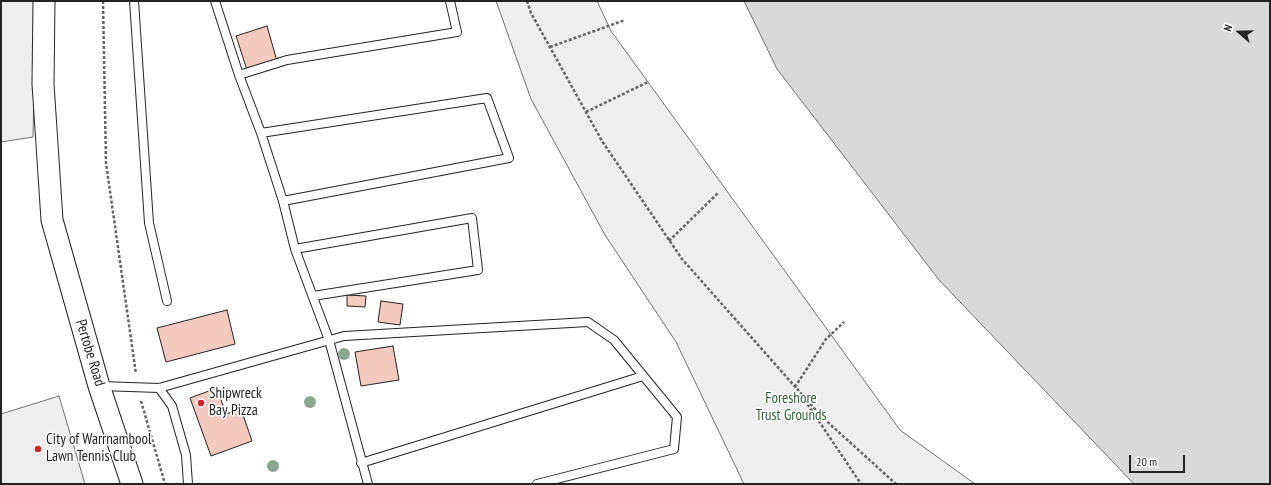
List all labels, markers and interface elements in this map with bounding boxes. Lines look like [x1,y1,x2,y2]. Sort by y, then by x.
north arrow [1219,12,1259,52]
text: N [1220,23,1235,33]
street label: Pertobe Road [71,317,109,389]
place label: Shipwreck Bay Pizza [209,385,262,420]
park label: Foreshore Trust Grounds [755,390,827,425]
marker: Shipwreck Bay Pizza [196,398,206,408]
place label: City of Warrnambool Lawn Tennis Club [46,431,151,466]
marker: City of Warrnambool Lawn Tennis Club [33,444,43,454]
scale bar [1131,447,1187,473]
text: 20 m [1136,454,1157,469]

